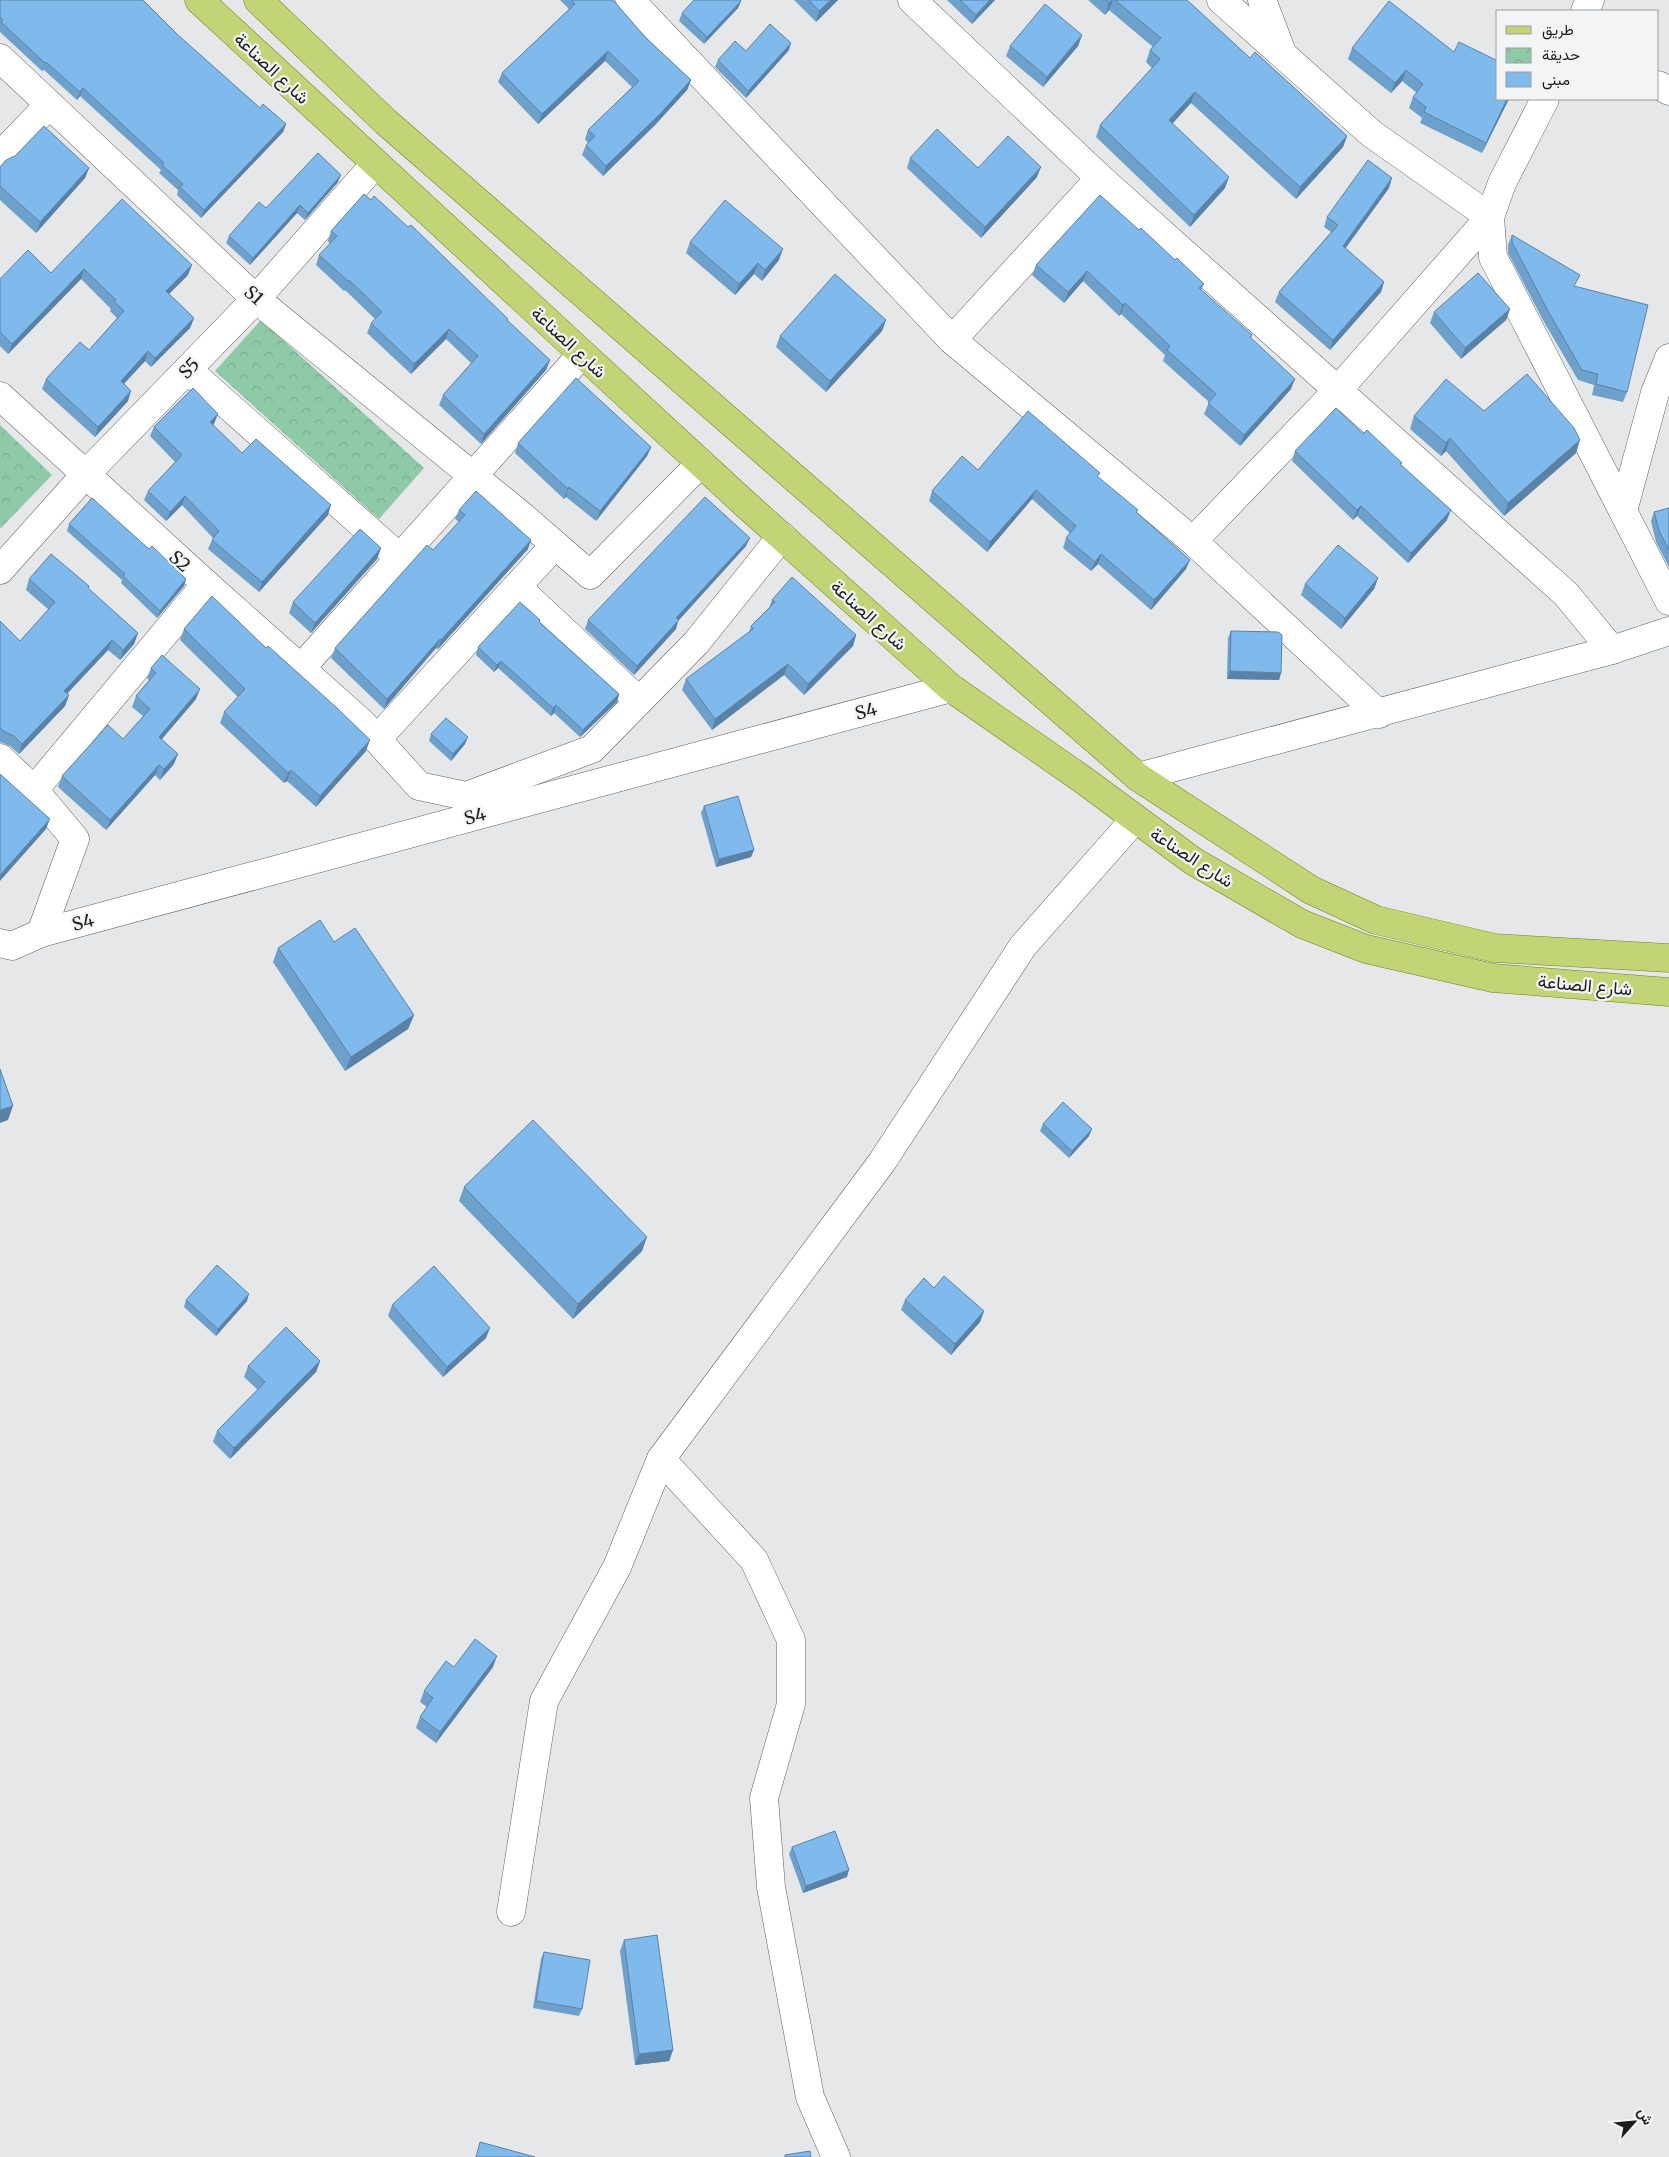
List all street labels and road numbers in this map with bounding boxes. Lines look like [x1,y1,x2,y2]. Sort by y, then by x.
street label: شارع الصناعة [229,27,315,109]
street label: S1 [239,280,269,310]
street label: شارع الصناعة [526,301,612,383]
street label: S5 [174,353,204,383]
street label: S2 [164,545,196,577]
street label: شارع الصناعة [825,575,912,656]
street label: S4 [852,697,880,725]
street label: S4 [461,802,489,830]
street label: شارع الصناعة [1145,822,1238,893]
street label: S4 [69,908,97,936]
street label: شارع الصناعة [1537,969,1633,1002]

